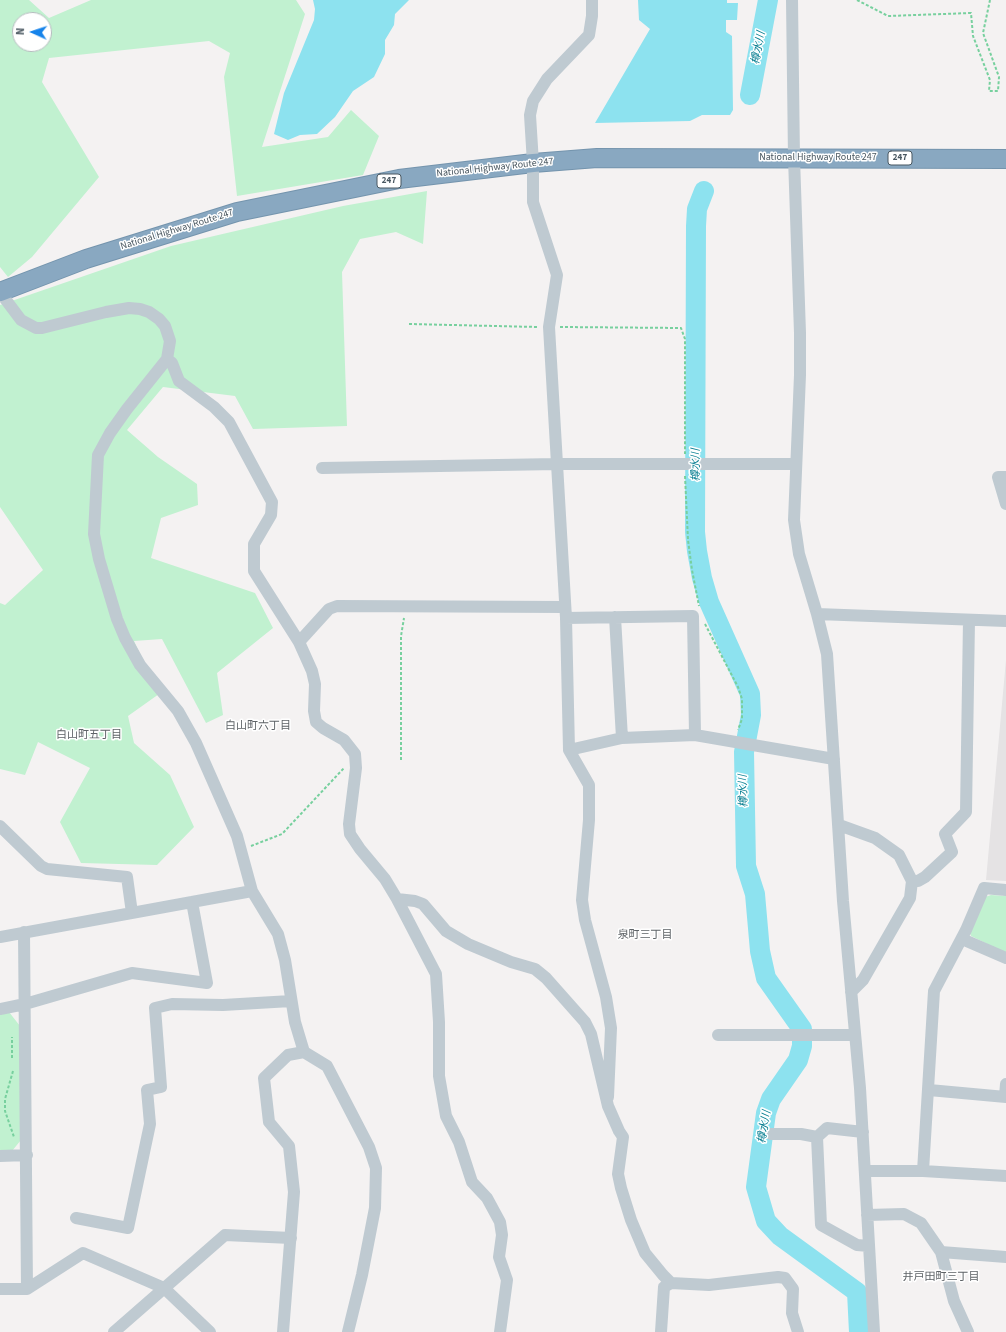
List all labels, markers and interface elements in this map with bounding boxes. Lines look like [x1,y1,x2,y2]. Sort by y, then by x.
north arrow [12,12,52,52]
text: N [13,27,28,35]
water label: 樽水川 [749,31,769,65]
road number: 247 [888,151,912,165]
street label: National Highway Route 247 [759,152,877,164]
street label: National Highway Route 247 [436,156,554,180]
road number: 247 [377,174,401,188]
street label: National Highway Route 247 [119,207,235,253]
water label: 樽水川 [690,449,704,481]
district label: 白山町六丁目 [225,720,291,734]
district label: 白山町五丁目 [56,729,122,743]
water label: 樽水川 [737,774,751,808]
district label: 泉町三丁目 [618,929,672,943]
water label: 樽水川 [756,1110,774,1144]
district label: 井戸田町三丁目 [903,1271,979,1285]

